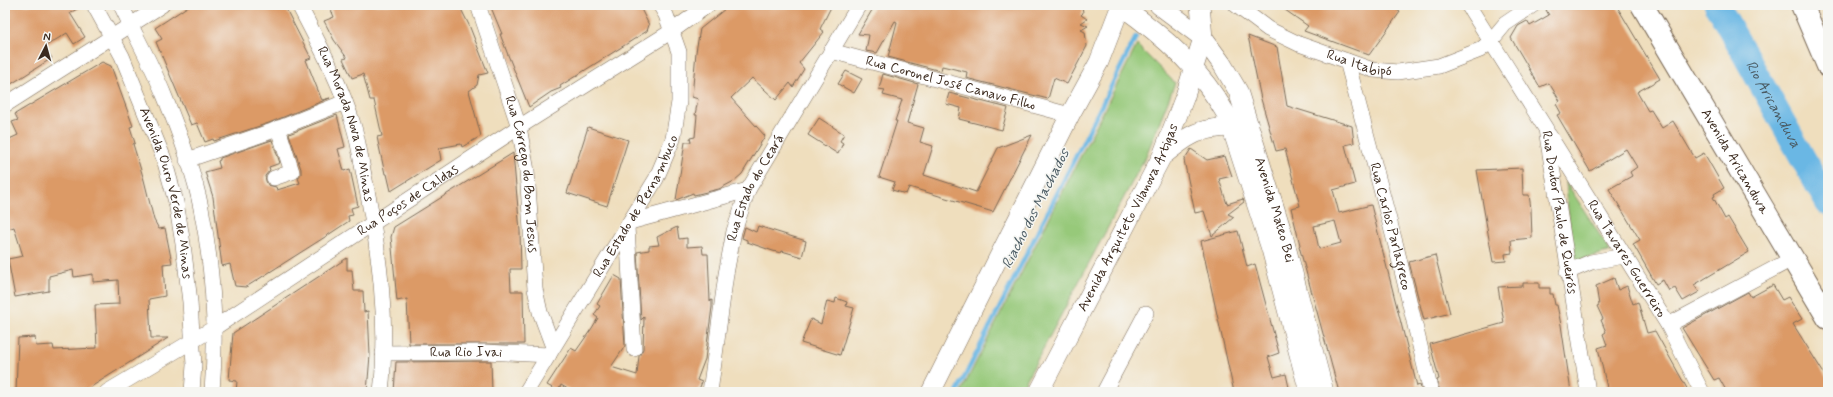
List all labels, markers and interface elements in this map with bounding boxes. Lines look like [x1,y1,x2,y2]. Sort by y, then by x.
north arrow [26,26,66,66]
text: N [43,30,51,44]
street label: Rua Morada Nova de Minas [313,44,378,203]
street label: Rua Itabipó [1324,45,1393,80]
street label: Rua Coronel José Canavo Filho [864,52,1038,114]
water label: Rio Aricanduva [1740,57,1805,152]
street label: Rua Córrego do Bom Jesus [500,94,542,254]
street label: Avenida Ouro Verde de Minas [135,105,196,280]
street label: Avenida Aricanduva [1697,105,1774,218]
street label: Avenida Arquiteto Vilanova Artigas [1073,121,1183,315]
street label: Rua Doutor Paulo de Queirós [1537,129,1581,295]
street label: Rua Estado do Ceará [723,131,788,243]
street label: Rua Estado de Pernambuco [589,134,682,281]
water label: Riacho dos Machados [997,145,1075,272]
street label: Avenida Mateo Bei [1250,155,1299,265]
street label: Rua Poços de Caldas [354,160,463,240]
street label: Rua Carlos Parlagreco [1365,161,1415,292]
street label: Rua Tavares Guerreiro [1583,197,1670,321]
street label: Rua Rio Ivai [430,343,503,362]

